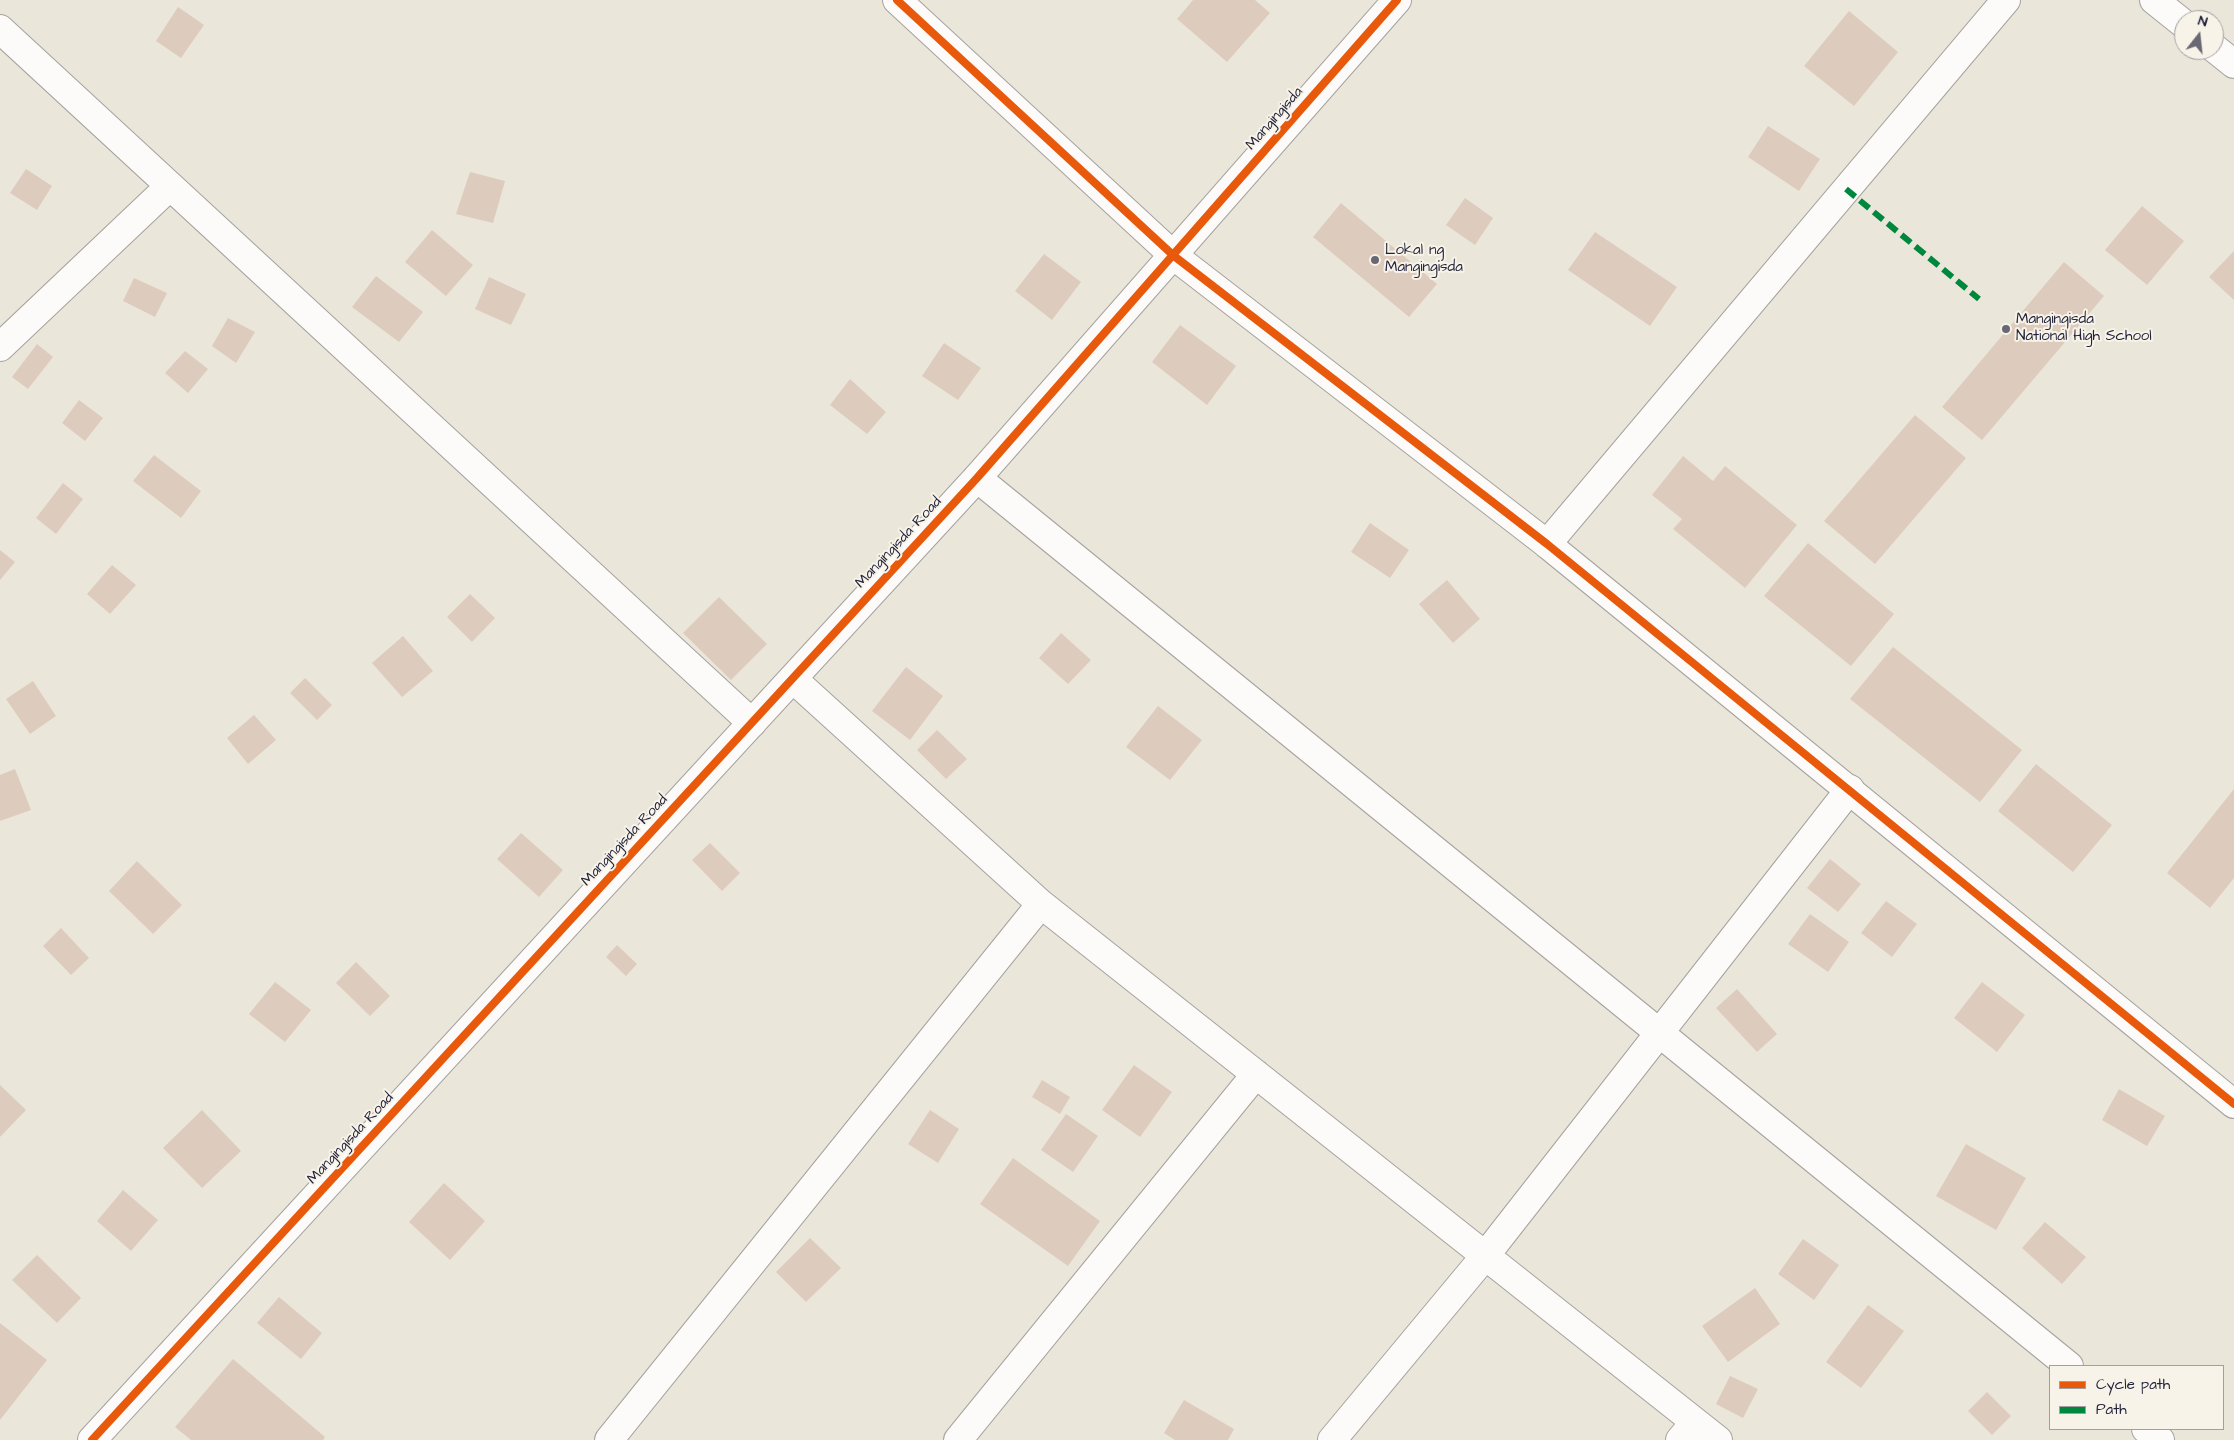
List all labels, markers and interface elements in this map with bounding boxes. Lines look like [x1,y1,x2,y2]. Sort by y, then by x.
north arrow [2174,10,2224,60]
text: N [2196,11,2210,32]
street label: Mangingisda [1243,84,1307,154]
place label: Lokal ng Mangingisda [1385,242,1463,277]
marker: Lokal ng Mangingisda [1369,254,1381,266]
place label: Mangingisda National High School [2016,311,2152,346]
marker: Mangingisda National High School [2000,323,2012,335]
street label: Mangingisda Road [852,494,946,592]
street label: Mangingisda Road [578,792,672,890]
street label: Mangingisda Road [304,1090,398,1188]
legend [2049,1365,2224,1430]
text: Cycle path [2096,1374,2170,1395]
text: Path [2096,1399,2127,1420]

